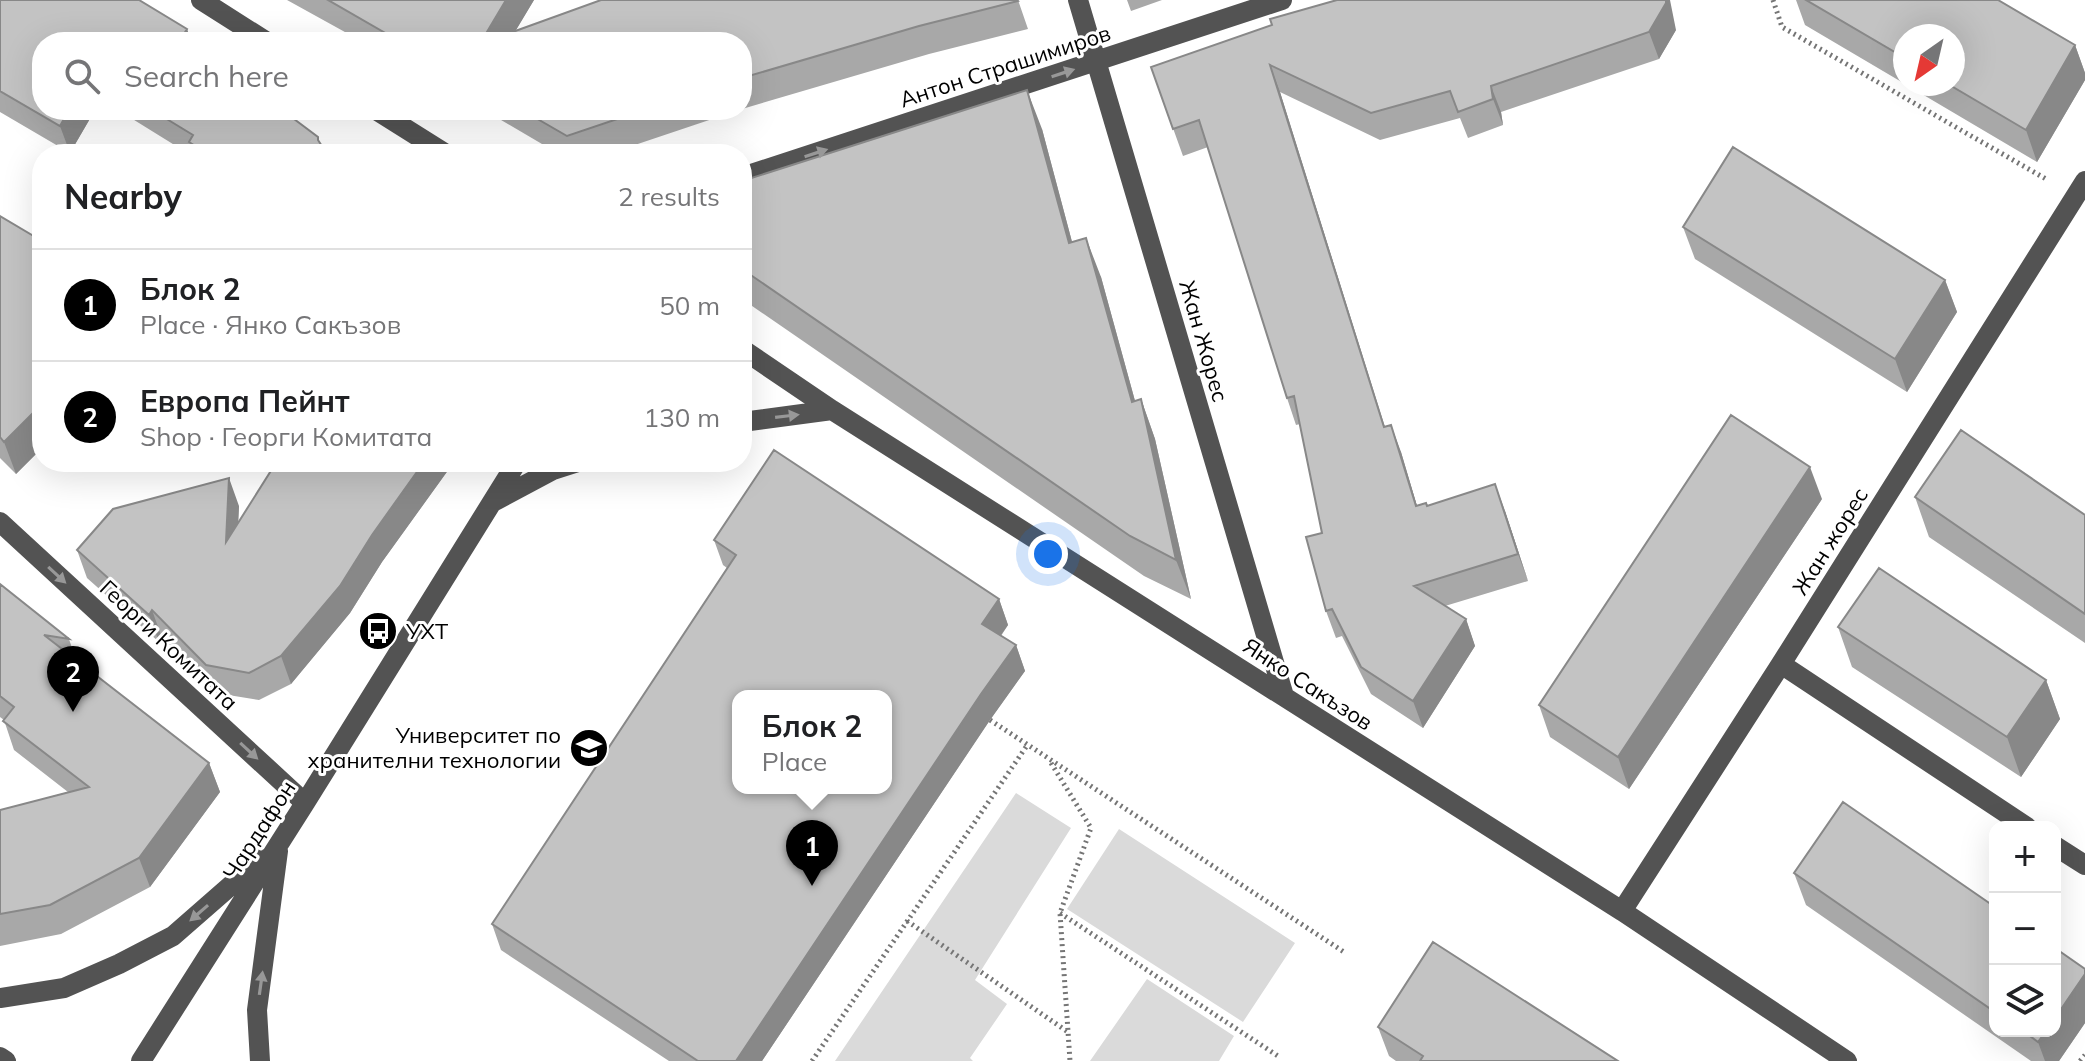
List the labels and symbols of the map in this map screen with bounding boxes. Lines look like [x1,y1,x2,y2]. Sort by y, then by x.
street label: Антон Страшимиров [896,19,1114,113]
north arrow [1893,24,1965,96]
one-way arrow [1052,66,1076,78]
one-way arrow [804,146,828,159]
street label: Жан Жорес [1173,277,1235,405]
one-way arrow [775,409,800,422]
street label: Жан жорес [1786,482,1874,600]
your location [1028,534,1068,574]
one-way arrow [48,565,67,583]
street label: Георги Комитата [94,574,244,716]
bus stop icon: УХТ [357,610,399,652]
place label: УХТ [405,617,448,645]
street label: Янко Сакъзов [1238,632,1378,736]
pin: 2 [47,646,99,712]
place label: Университет по хранителни технологии [308,721,561,774]
school or university icon: Университет по хранителни технологии [568,727,610,769]
one-way arrow [239,741,258,759]
street label: Чардафон [217,775,301,885]
pin: 1 [786,820,838,886]
one-way arrow [190,904,210,921]
one-way arrow [255,970,268,995]

